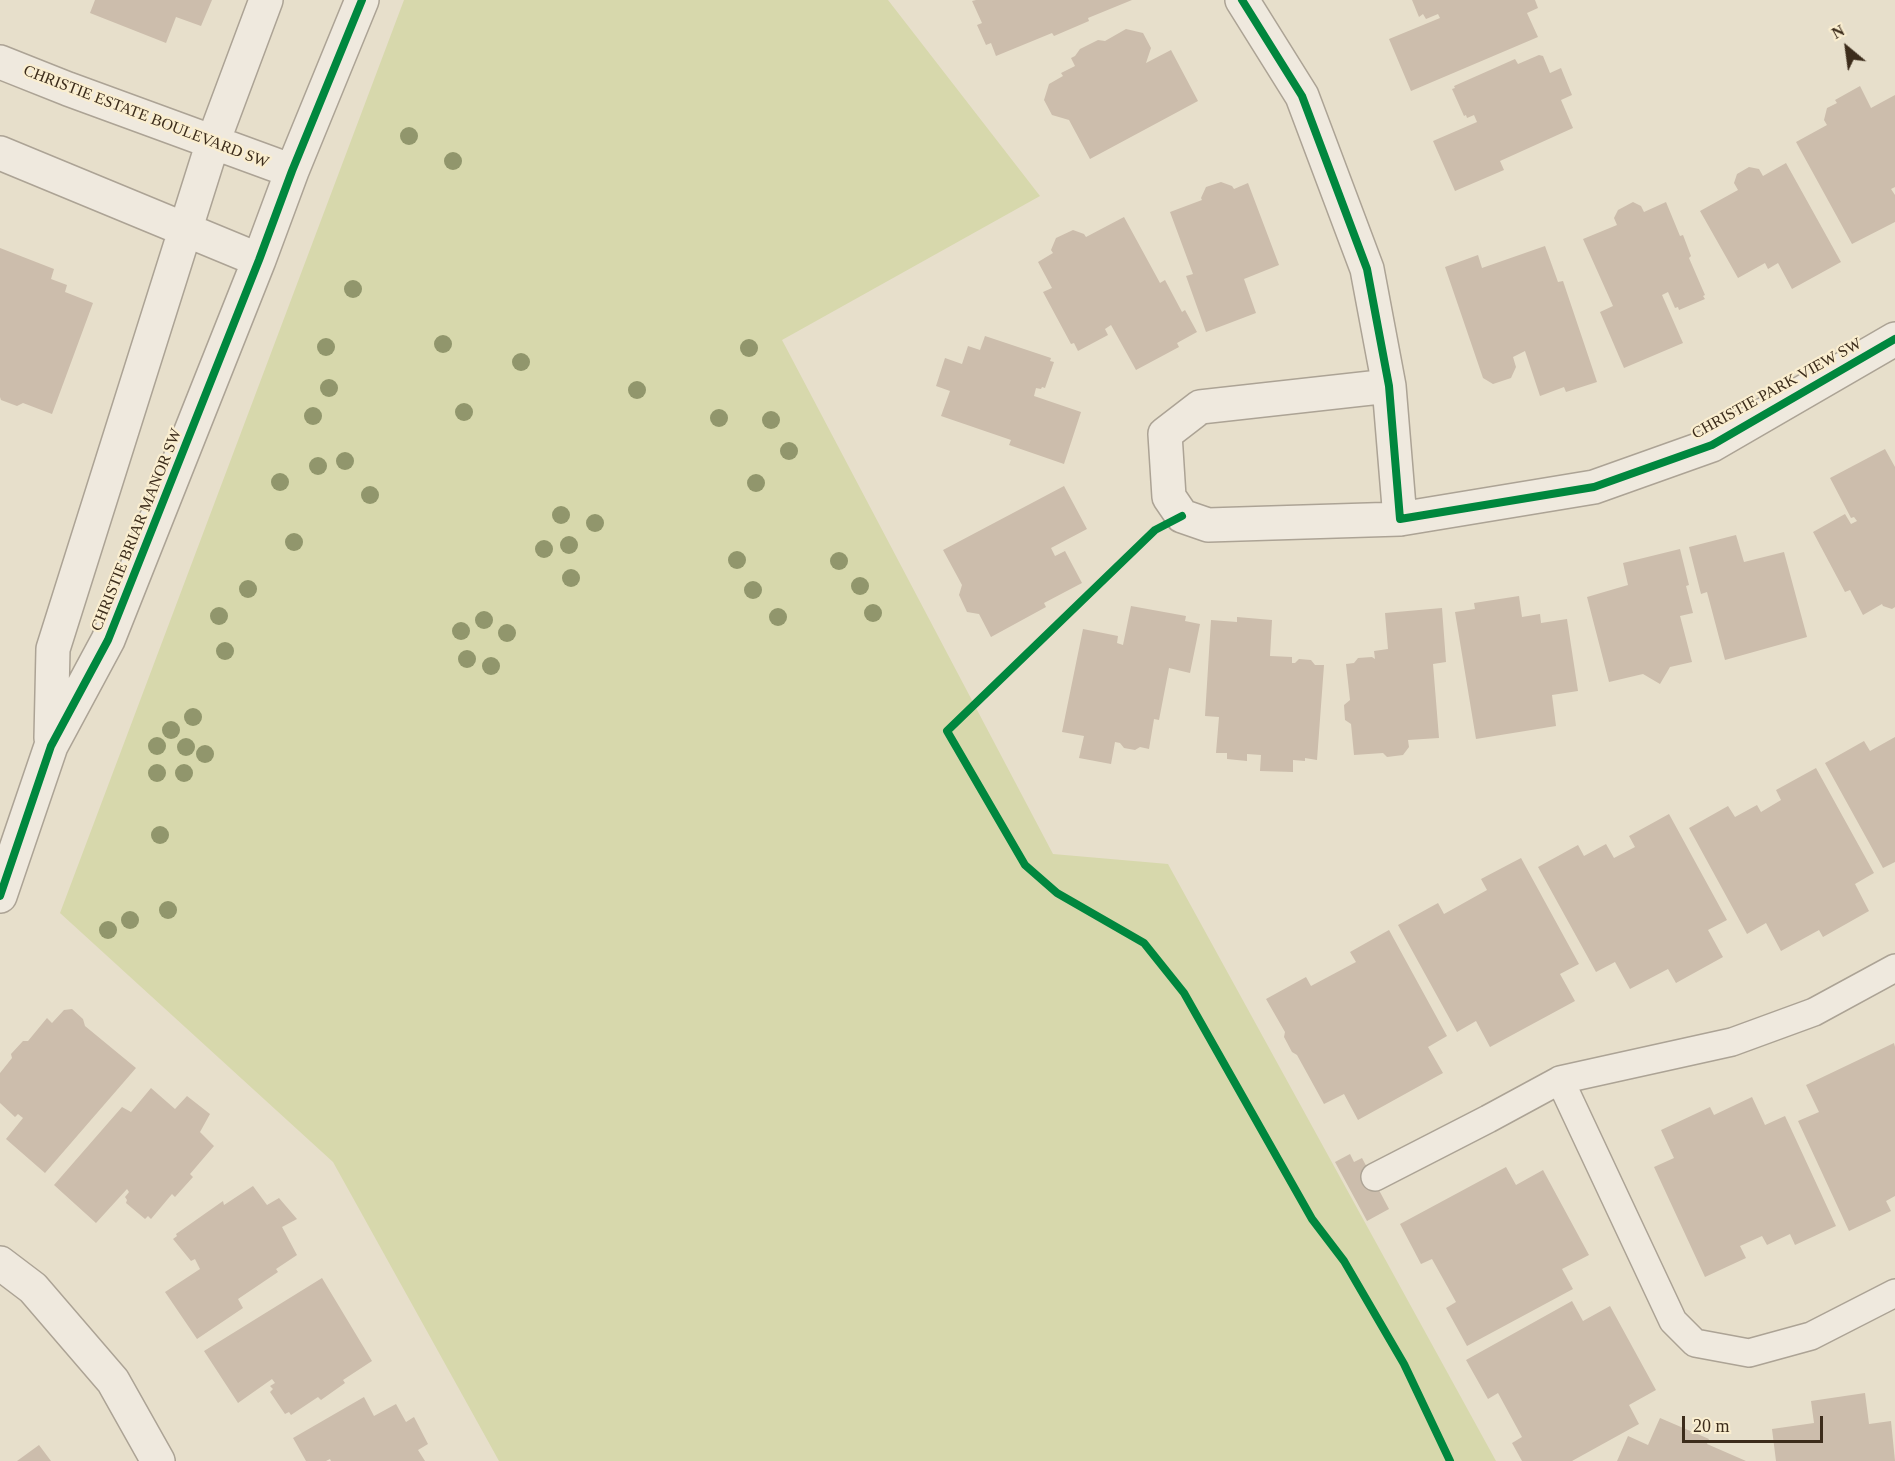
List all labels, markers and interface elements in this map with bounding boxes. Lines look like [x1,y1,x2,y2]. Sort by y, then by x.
north arrow [1817,18,1877,78]
text: N [1829,22,1847,42]
street label: CHRISTIE ESTATE BOULEVARD SW [21,61,271,173]
street label: CHRISTIE PARK VIEW SW [1689,334,1865,444]
street label: CHRISTIE BRIAR MANOR SW [88,426,186,634]
scale bar [1685,1404,1826,1442]
text: 20 m [1693,1416,1730,1436]

